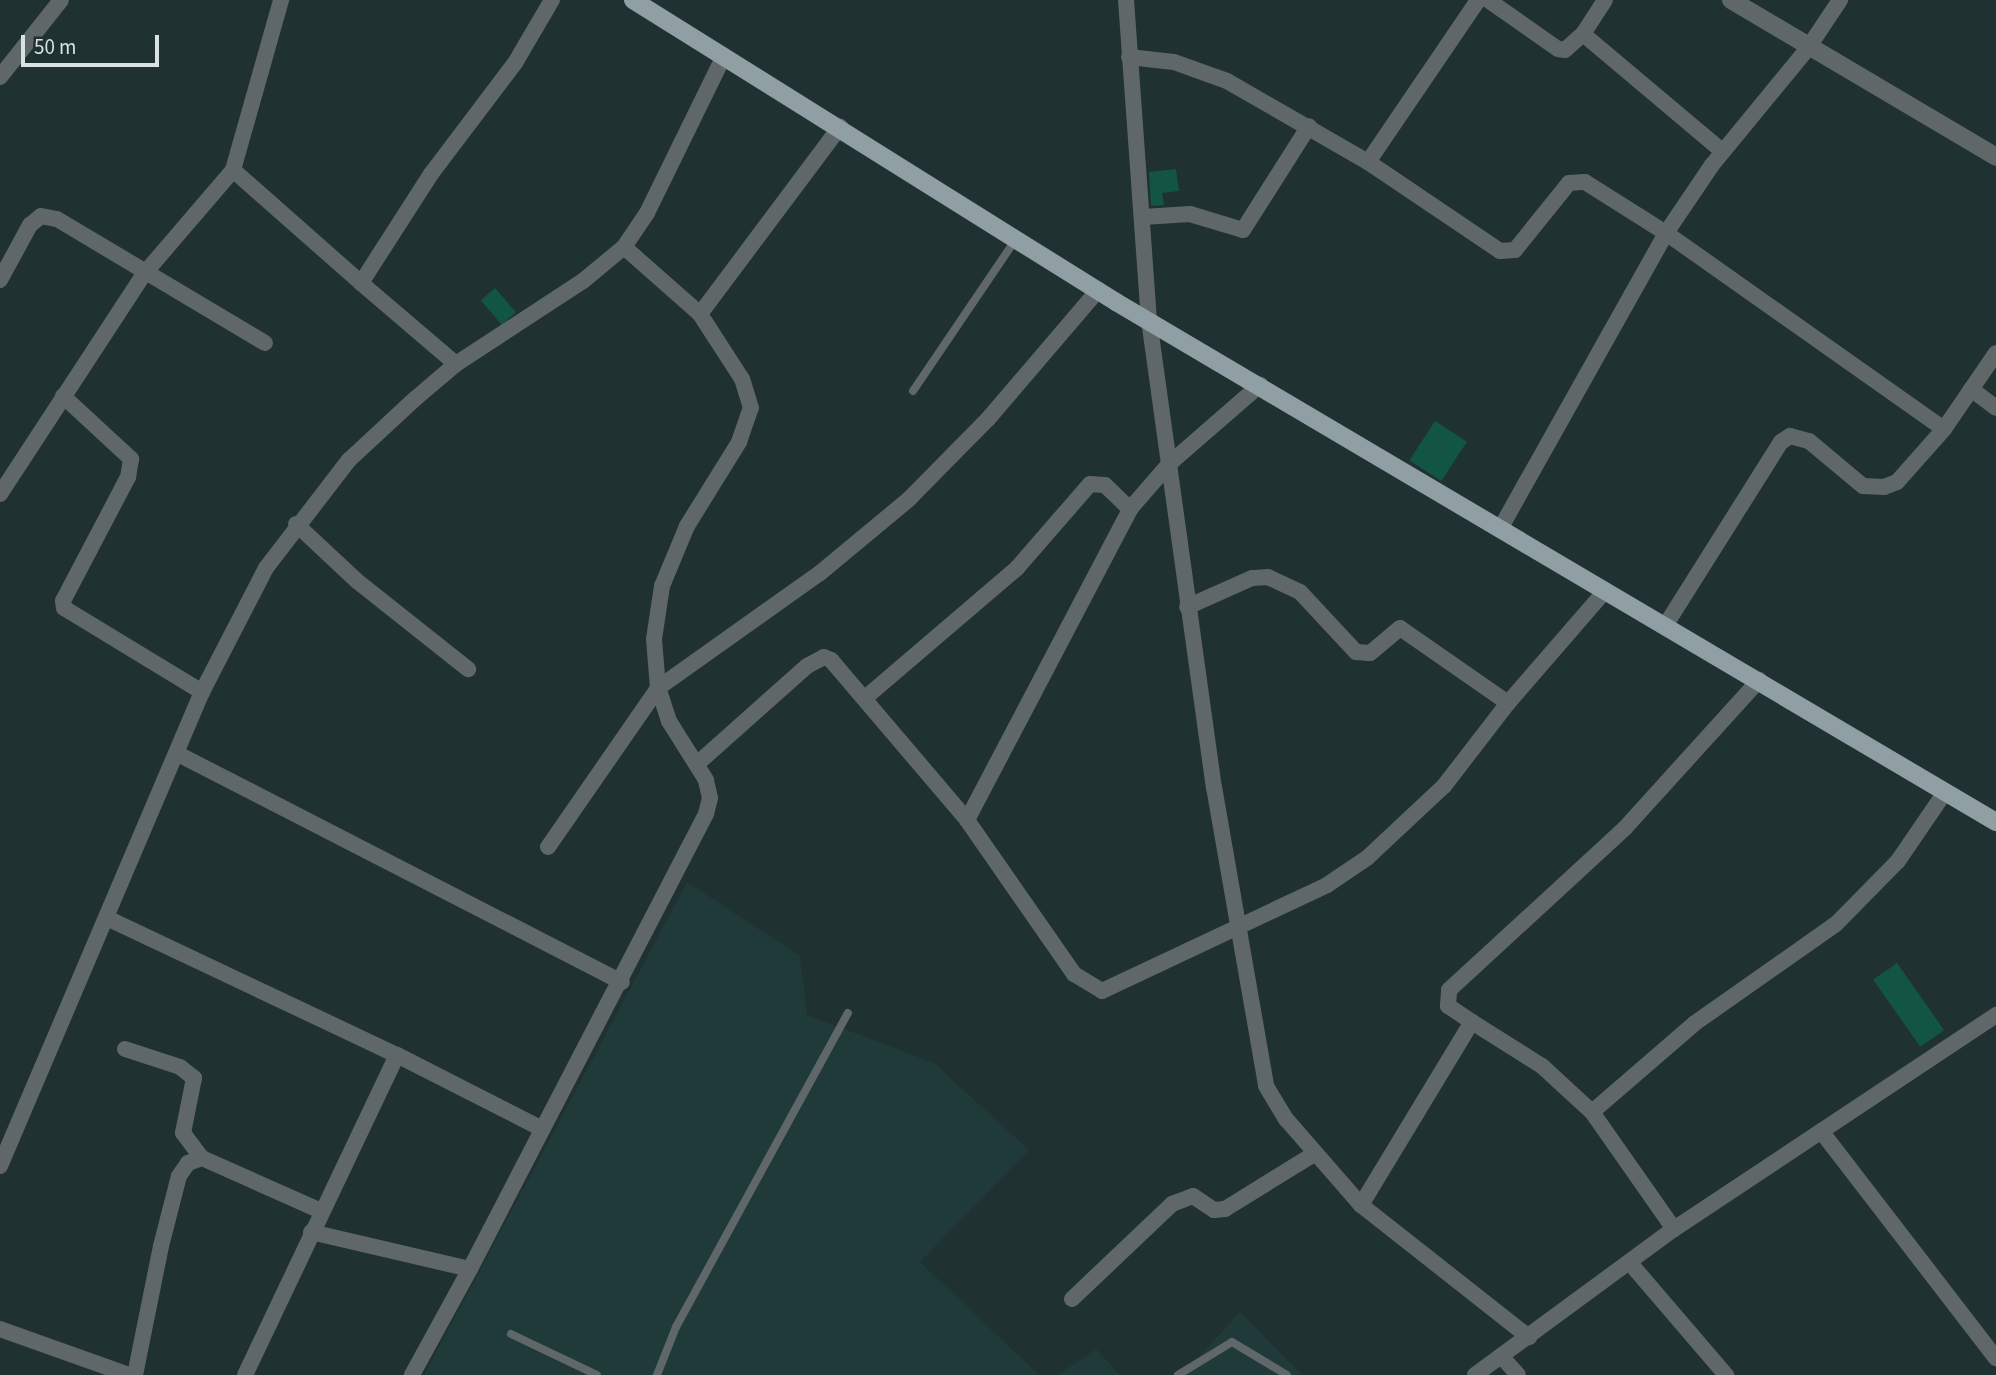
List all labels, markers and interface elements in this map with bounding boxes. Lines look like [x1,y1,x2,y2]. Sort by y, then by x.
scale bar [24,21,163,65]
text: 50 m [34,32,76,62]

